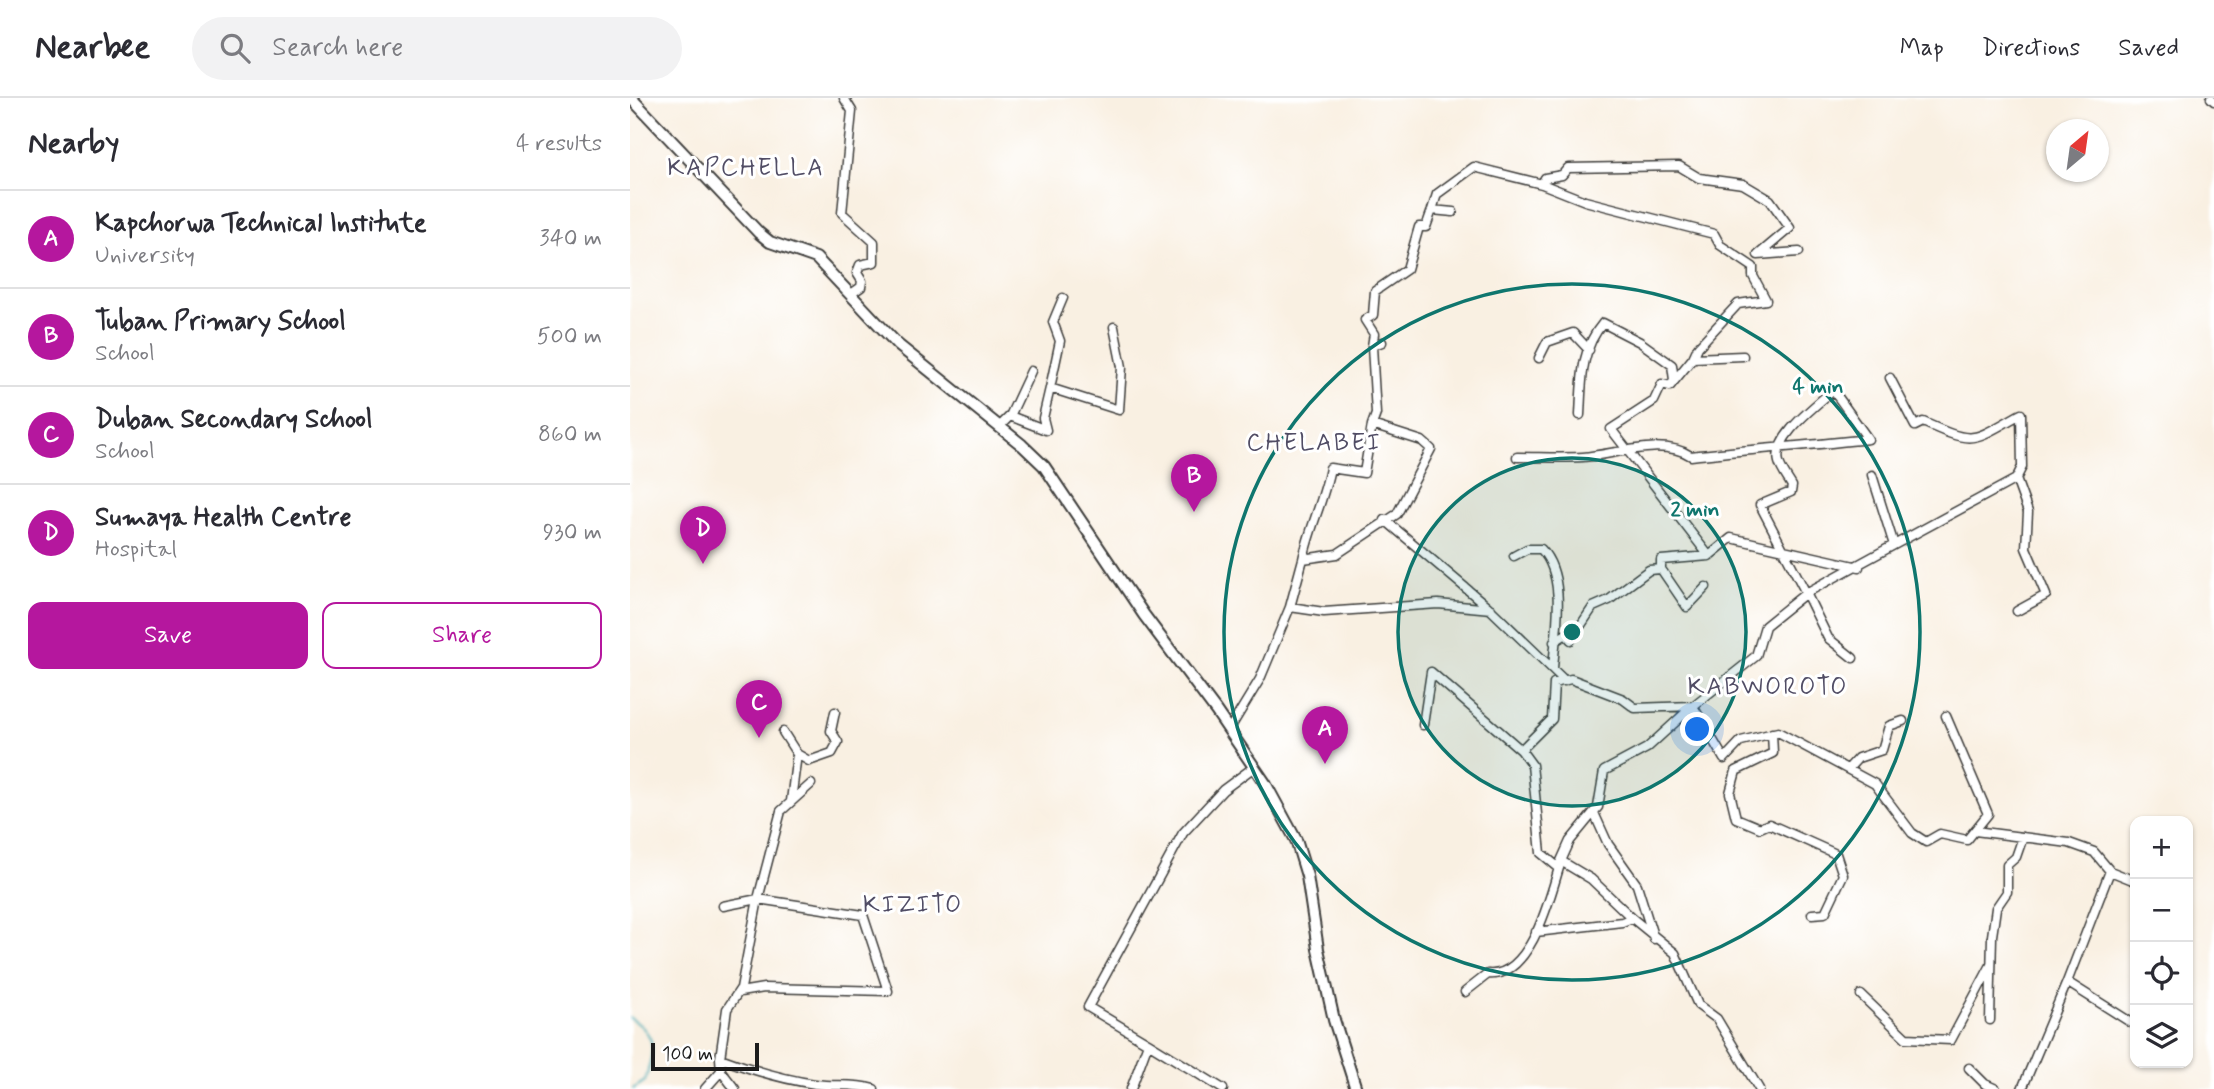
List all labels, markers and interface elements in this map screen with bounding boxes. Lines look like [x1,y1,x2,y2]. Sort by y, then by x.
search box [192,17,682,80]
text: Nearbee [35,26,150,70]
icon: search [216,29,254,67]
text: Search here [272,31,403,65]
text: Map [1900,33,1944,64]
text: Directions [1982,33,2080,64]
text: Saved [2118,33,2179,64]
north arrow [2046,119,2109,182]
text: Nearby [28,124,119,163]
text: 4 results [516,129,602,159]
district label: KAPCHELLA [667,153,825,184]
text: Kapchorwa Technical Institute [95,207,426,241]
text: A [43,224,59,254]
text: 340 m [539,224,602,254]
text: University [95,241,195,271]
text: Tuban Primary School [95,305,346,339]
text: B [44,322,58,352]
text: 500 m [537,322,602,352]
text: School [95,339,155,369]
text: 4 min [1792,373,1844,401]
text: Duban Secondary School [95,403,372,437]
text: C [43,420,59,450]
text: 860 m [538,420,602,450]
district label: CHELABEI [1246,428,1382,459]
text: School [95,437,155,467]
pin: B [1171,454,1217,512]
text: 2 min [1670,496,1720,524]
text: Sumaya Health Centre [95,501,351,535]
pin: D [680,506,726,564]
text: D [43,518,59,548]
text: 930 m [543,518,602,548]
text: Hospital [95,535,177,565]
button: Save [28,602,308,669]
button: Share [322,602,602,669]
centre of rings [1560,620,1584,644]
district label: KABWOROTO [1688,672,1848,703]
pin: C [736,680,782,738]
pin: A [1302,706,1348,764]
your location [1680,712,1714,746]
map controls [2130,816,2193,1068]
button: + [2130,816,2193,879]
button: − [2130,879,2193,942]
district label: KIZITO [863,890,963,921]
button: locate [2130,942,2193,1005]
button: layers [2130,1005,2193,1068]
scale bar [651,1040,760,1072]
text: 100 m [662,1042,713,1067]

